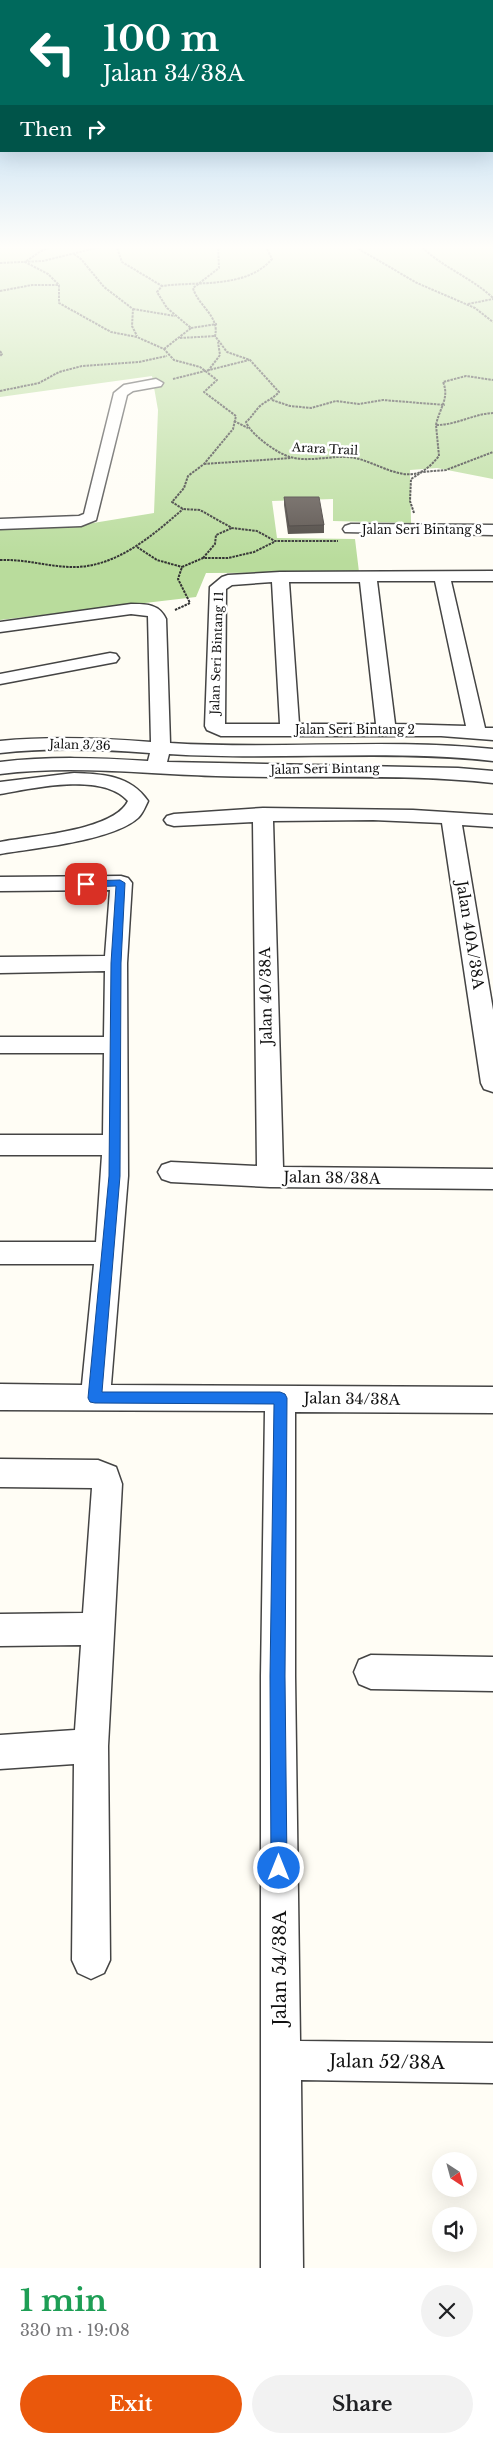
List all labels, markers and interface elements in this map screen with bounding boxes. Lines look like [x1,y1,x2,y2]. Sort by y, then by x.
text: 100 m [103,17,219,60]
icon: left [20,20,85,85]
text: Jalan 34/38A [103,60,244,87]
icon: right [82,115,110,143]
text: Then [20,118,72,141]
street label: Arara Trail [291,439,359,458]
street label: Jalan Seri Bintang 8 [360,522,482,537]
street label: Jalan Seri Bintang 11 [207,591,226,717]
street label: Jalan Seri Bintang 2 [293,722,415,737]
street label: Jalan 3/36 [47,736,111,753]
street label: Jalan Seri Bintang [268,760,381,777]
pin [65,863,107,905]
icon: arrive [72,870,100,898]
street label: Jalan 40A/38A [452,877,489,991]
street label: Jalan 40/38A [255,947,276,1047]
street label: Jalan 38/38A [281,1167,381,1188]
street label: Jalan 34/38A [302,1388,401,1409]
position arrow [252,1841,304,1893]
street label: Jalan 54/38A [269,1910,291,2027]
street label: Jalan 52/38A [327,2050,446,2074]
north arrow [432,2152,478,2198]
map controls [432,2152,477,2252]
button: sound [432,2207,477,2252]
text: 1 min [20,2282,107,2319]
button: close [421,2285,473,2337]
text: 330 m · 19:08 [20,2320,130,2340]
button: Exit [20,2375,242,2433]
button: Share [252,2375,473,2433]

